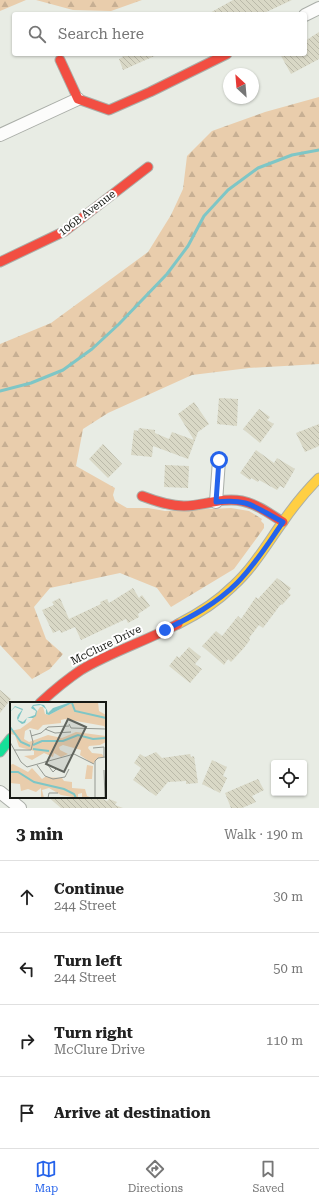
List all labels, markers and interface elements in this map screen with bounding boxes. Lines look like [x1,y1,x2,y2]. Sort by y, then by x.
search box [12,12,307,56]
icon: search [26,23,48,45]
text: Search here [58,25,144,43]
north arrow [223,68,259,104]
street label: 106B Avenue [56,187,118,239]
route start [210,451,228,469]
route end [156,621,174,639]
street label: McClure Drive [69,622,143,668]
inset map [10,702,106,798]
map controls [271,760,307,796]
button: locate [271,760,307,796]
text: 3 min [16,824,63,844]
text: Walk · 190 m [224,827,303,842]
text: Continue [54,880,124,898]
icon: ahead [16,886,38,908]
text: 30 m [273,889,303,904]
text: 244 Street [54,898,116,913]
text: Turn left [54,952,122,970]
icon: left [16,958,38,980]
text: 50 m [273,961,303,976]
text: 244 Street [54,970,116,985]
text: Turn right [54,1024,133,1042]
icon: right [16,1030,38,1052]
text: 110 m [266,1033,303,1048]
text: McClure Drive [54,1042,145,1057]
icon: arrive [16,1102,38,1124]
text: Arrive at destination [54,1104,210,1122]
tab: Map [35,1158,58,1195]
tab: Directions [128,1158,183,1195]
tab: Saved [252,1158,284,1195]

